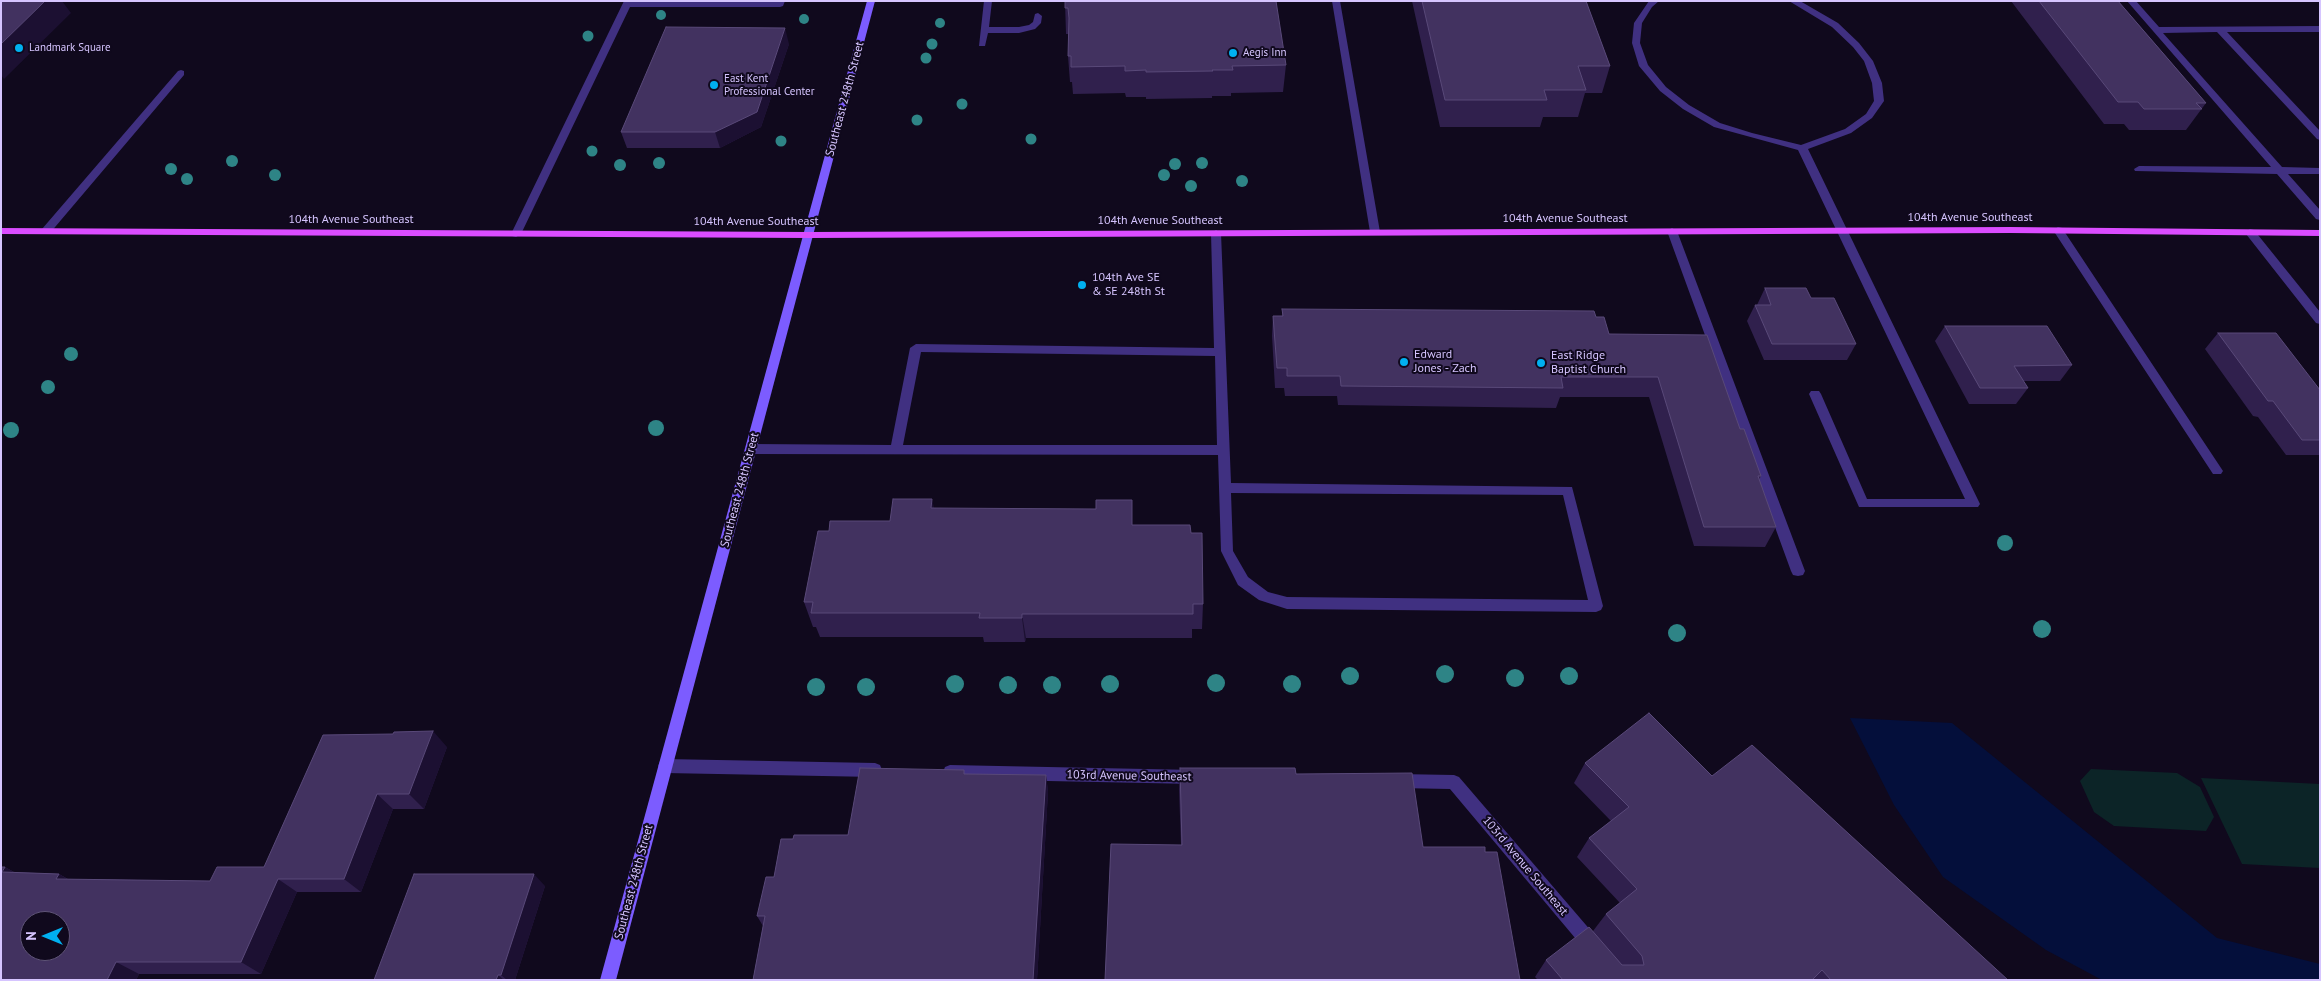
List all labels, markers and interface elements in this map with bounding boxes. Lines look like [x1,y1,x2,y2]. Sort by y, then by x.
street label: Southeast 248th Street [823,40,867,158]
place label: Landmark Square [29,41,111,55]
marker: Landmark Square [13,42,25,54]
place label: Aegis Inn [1243,46,1286,60]
marker: Aegis Inn [1227,47,1239,59]
place label: East Kent Professional Center [724,72,814,98]
marker: East Kent Professional Center [708,79,720,91]
street label: 104th Avenue Southeast [1907,211,2033,225]
street label: 104th Avenue Southeast [1502,212,1628,226]
street label: 104th Avenue Southeast [288,213,414,227]
street label: 104th Avenue Southeast [1097,214,1223,228]
street label: 104th Avenue Southeast [693,215,819,229]
place label: 104th Ave SE & SE 248th St [1092,271,1165,299]
marker: 104th Ave SE & SE 248th St [1076,279,1088,291]
place label: Edward Jones - Zach [1414,348,1477,376]
place label: East Ridge Baptist Church [1551,349,1626,377]
marker: Edward Jones - Zach [1398,356,1410,368]
marker: East Ridge Baptist Church [1535,357,1547,369]
street label: Southeast 248th Street [718,431,762,549]
street label: 103rd Avenue Southeast [1066,768,1192,784]
street label: 103rd Avenue Southeast [1479,813,1571,919]
street label: Southeast 248th Street [612,823,656,941]
north arrow [20,911,70,961]
text: N [22,931,40,941]

